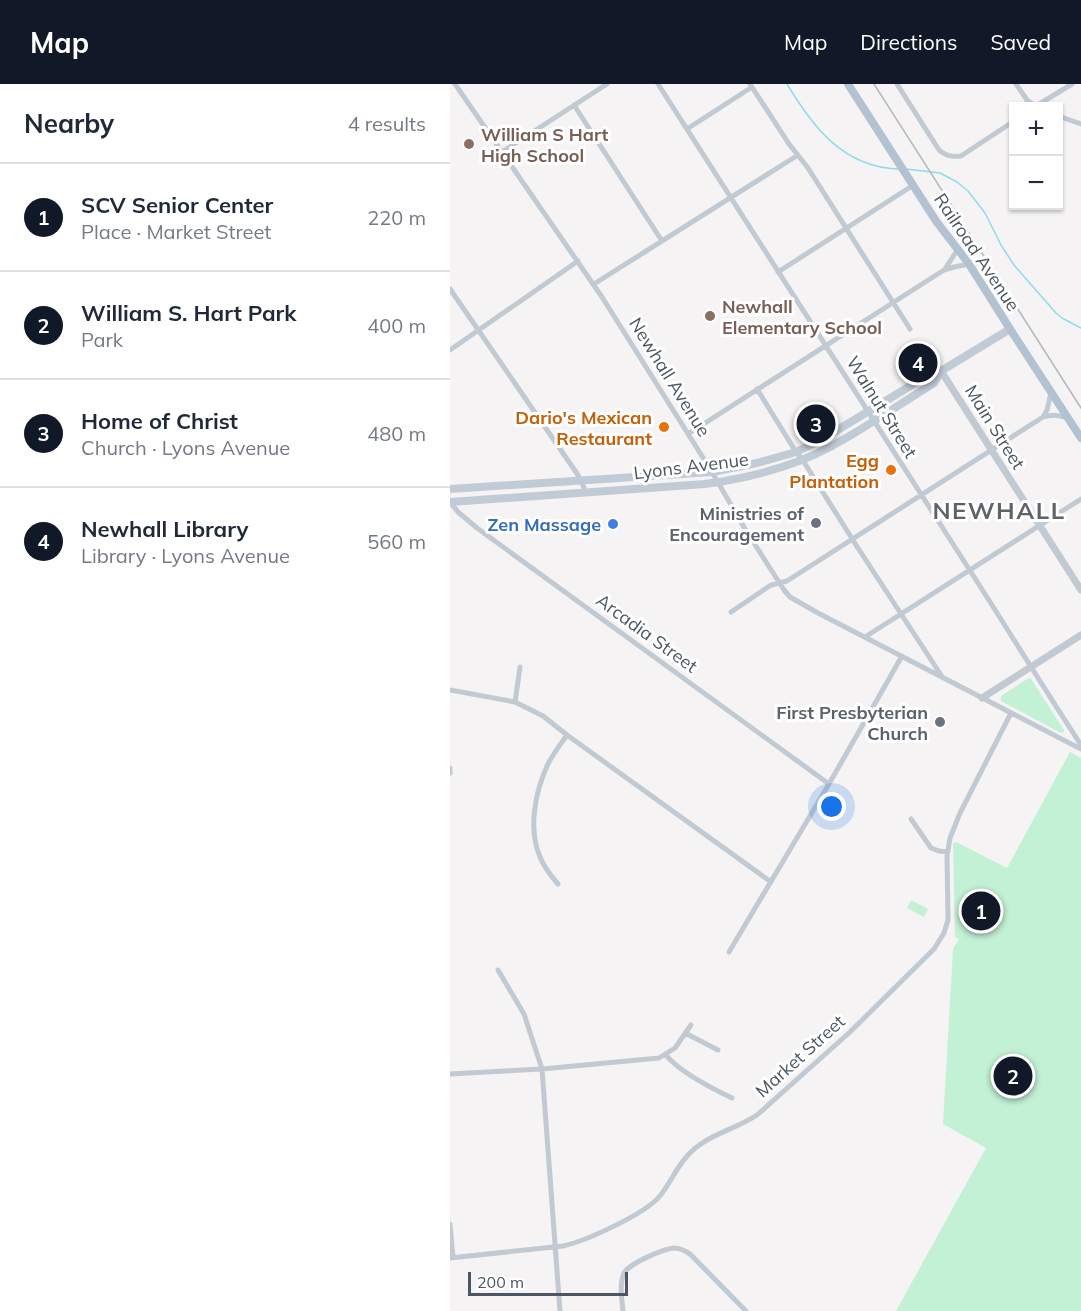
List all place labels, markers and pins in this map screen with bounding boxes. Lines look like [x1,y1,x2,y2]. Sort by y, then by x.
place label: William S Hart High School [481,123,608,167]
marker: William S Hart High School [462,137,476,151]
place label: Newhall Elementary School [722,295,882,339]
marker: Newhall Elementary School [703,309,717,323]
pin: 4 [898,340,938,386]
pin: 3 [796,402,836,446]
place label: Dario's Mexican Restaurant [515,406,652,450]
marker: Dario's Mexican Restaurant [657,420,671,434]
place label: Egg Plantation [789,449,879,493]
marker: Egg Plantation [884,463,898,477]
place label: Ministries of Encouragement [669,502,804,546]
place label: Zen Massage [488,513,601,536]
marker: Ministries of Encouragement [809,516,823,530]
marker: Zen Massage [606,517,620,531]
place label: First Presbyterian Church [776,701,928,745]
marker: First Presbyterian Church [933,715,947,729]
pin: 1 [962,888,1000,934]
pin: 2 [994,1054,1032,1098]

